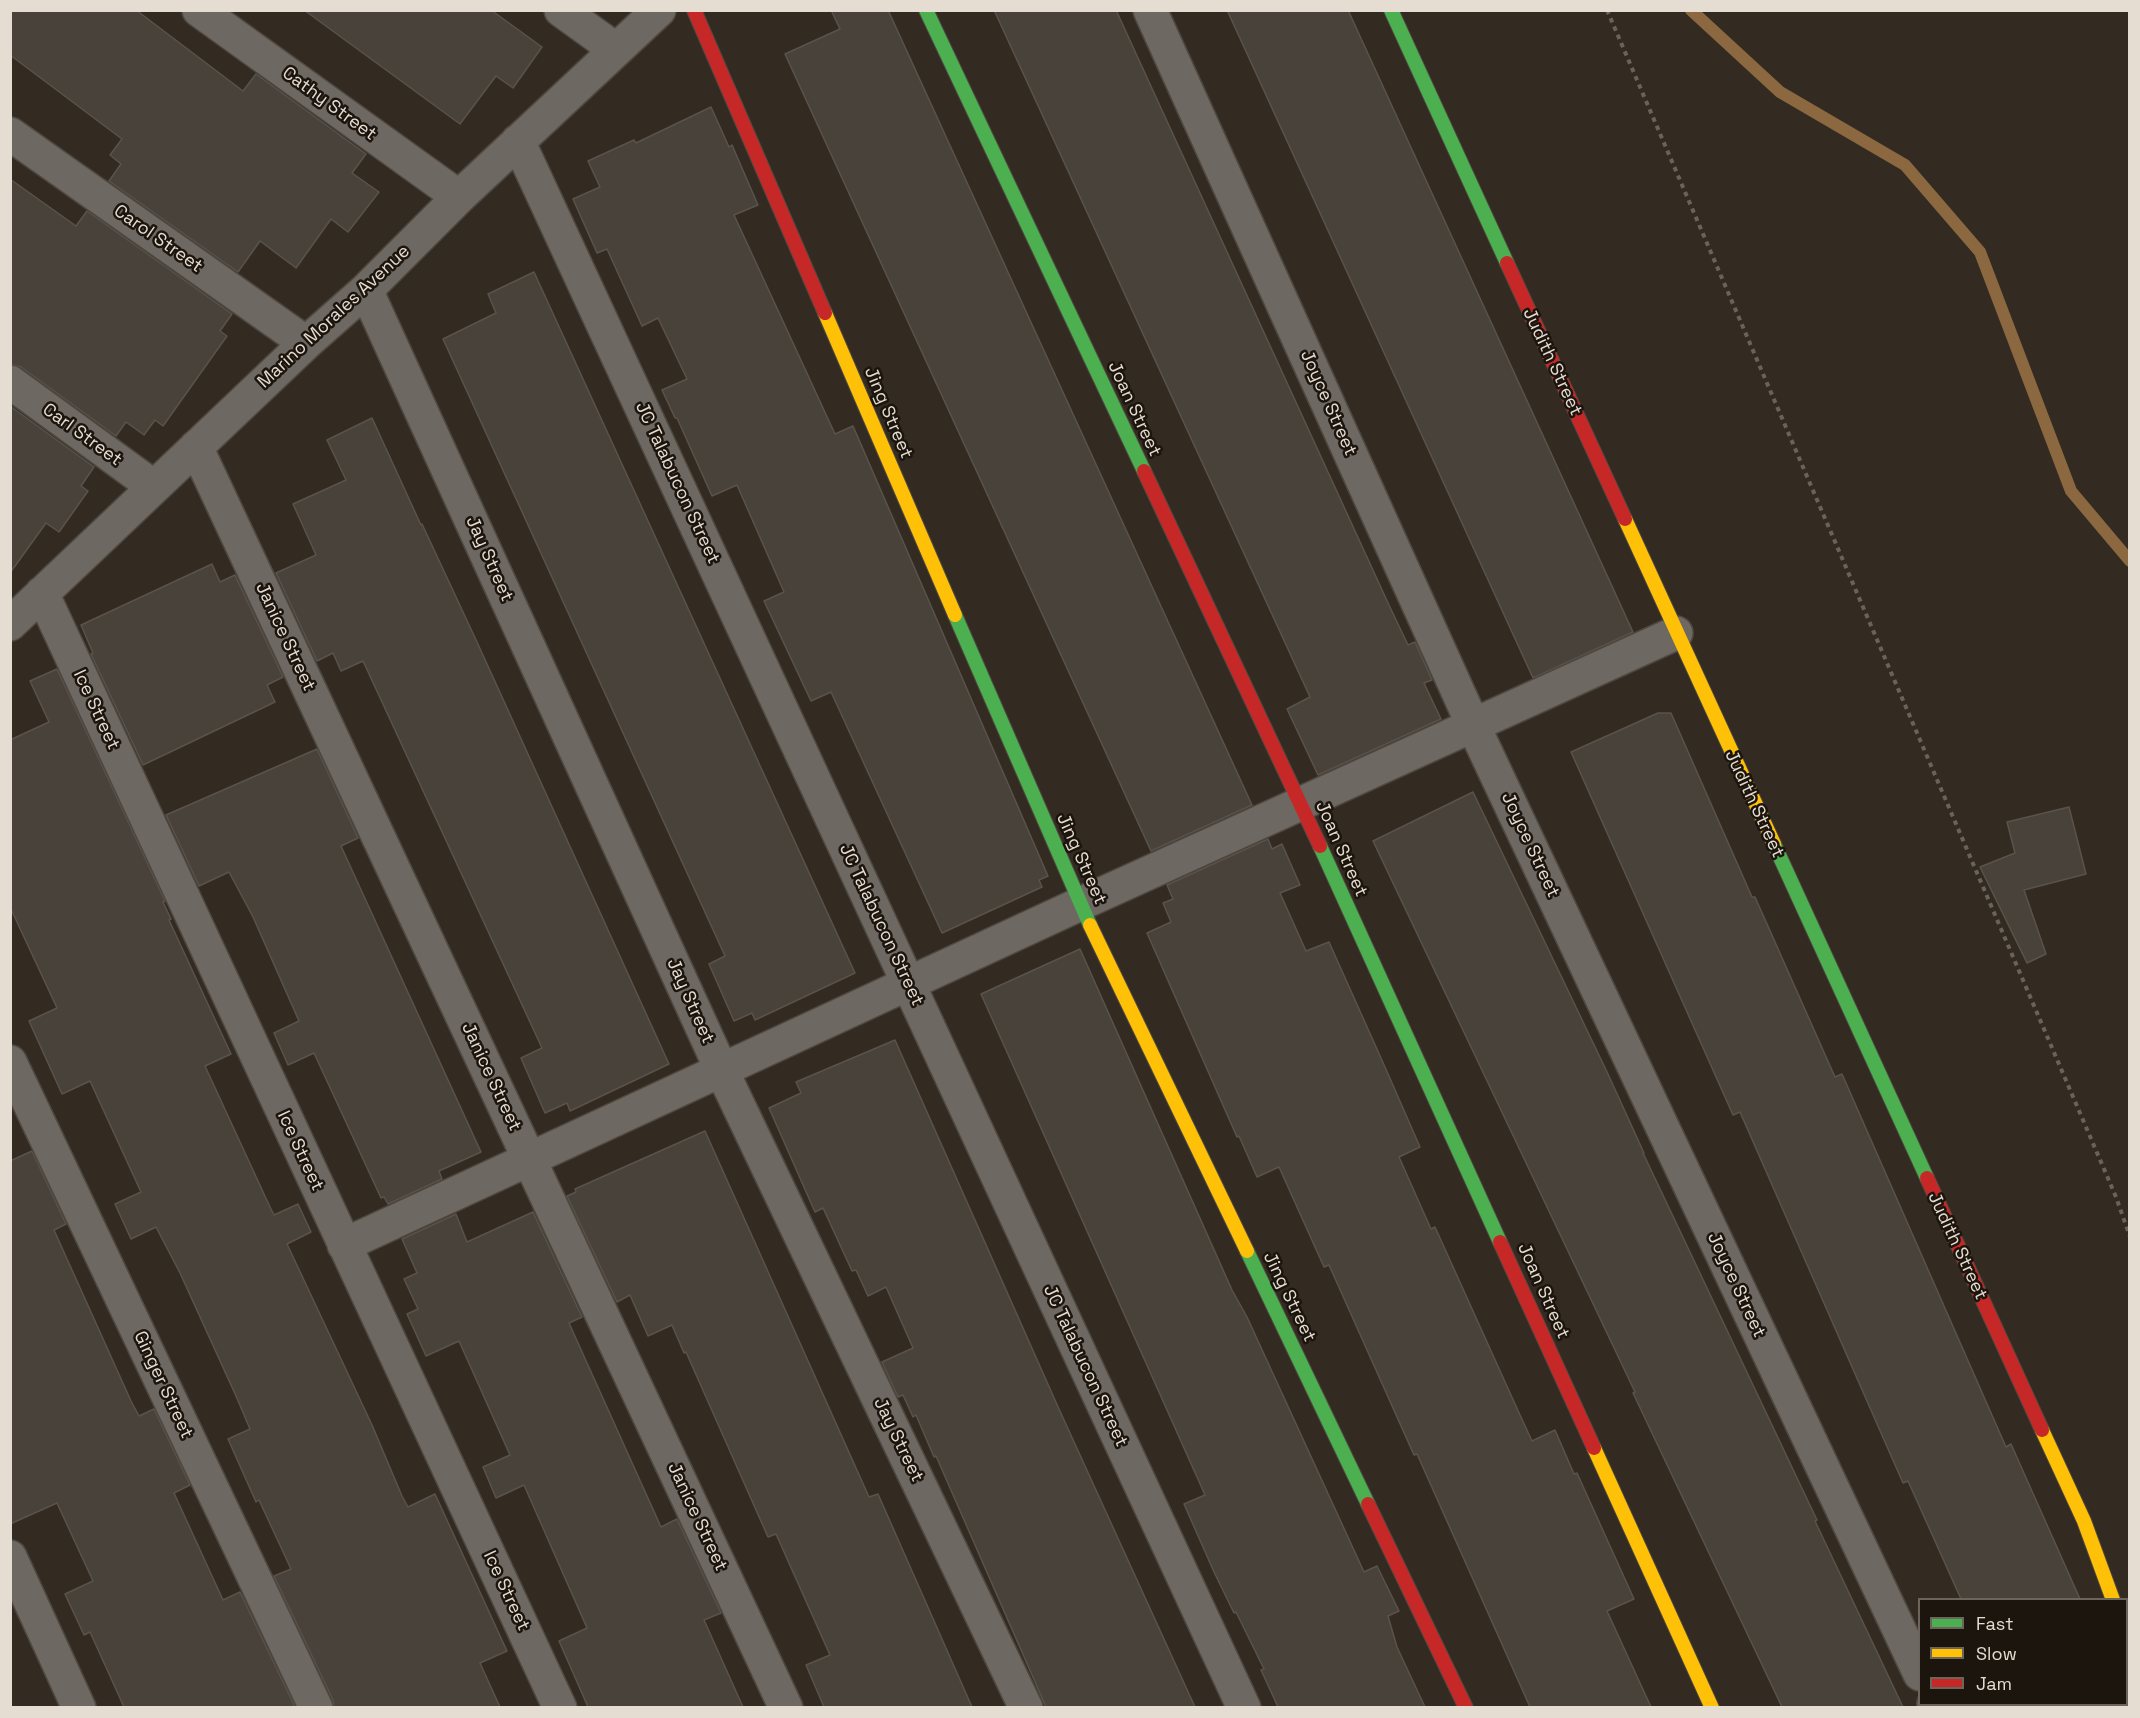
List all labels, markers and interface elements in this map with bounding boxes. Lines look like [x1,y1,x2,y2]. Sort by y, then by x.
street label: Cathy Street [278,63,380,145]
street label: Carol Street [109,200,207,278]
street label: Marino Morales Avenue [253,241,415,393]
street label: Judith Street [1518,305,1586,419]
street label: Joyce Street [1295,347,1361,459]
street label: Joan Street [1103,358,1165,460]
street label: Jing Street [859,364,917,462]
street label: Carl Street [38,399,126,471]
street label: JC Talabucon Street [630,399,724,567]
street label: Jay Street [461,513,517,605]
street label: Janice Street [250,579,320,695]
street label: Ice Street [68,667,124,753]
street label: Judith Street [1720,747,1788,861]
street label: Joyce Street [1496,789,1564,901]
street label: Joan Street [1310,798,1372,900]
street label: Jing Street [1051,810,1111,908]
street label: JC Talabucon Street [834,841,928,1009]
street label: Jay Street [662,955,718,1047]
street label: Janice Street [456,1019,526,1135]
street label: Ice Street [272,1108,328,1194]
street label: Judith Street [1923,1189,1991,1303]
street label: Joyce Street [1702,1229,1770,1341]
street label: Joan Street [1512,1240,1574,1342]
street label: Jing Street [1258,1249,1320,1345]
street label: JC Talabucon Street [1038,1282,1132,1450]
street label: Ginger Street [129,1328,197,1442]
street label: Jay Street [868,1394,928,1486]
street label: Janice Street [662,1459,732,1575]
street label: Ice Street [478,1548,534,1634]
legend [1918,1598,2128,1706]
text: Fast [1976,1612,2013,1635]
text: Slow [1976,1642,2017,1665]
text: Jam [1976,1672,2012,1695]

